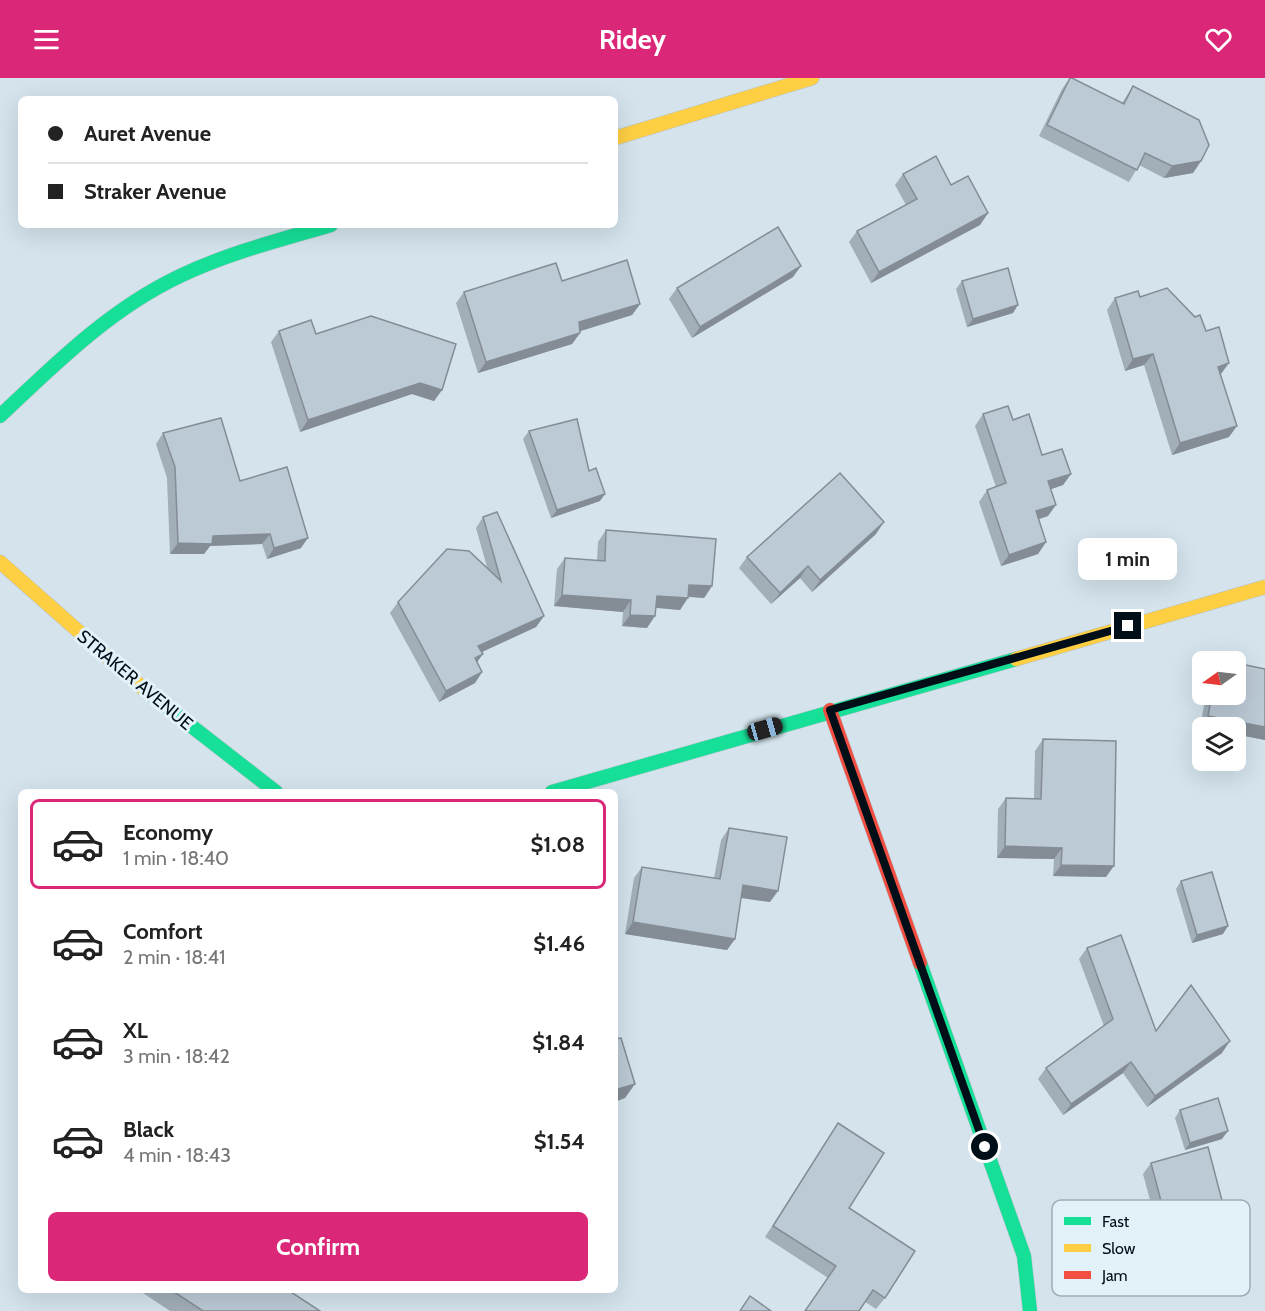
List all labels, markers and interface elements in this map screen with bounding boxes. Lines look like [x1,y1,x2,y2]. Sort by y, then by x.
icon: menu [30,23,63,56]
text: Ridey [599,23,666,56]
icon: heart [1202,23,1235,56]
text: Auret Avenue [84,120,211,147]
text: Straker Avenue [84,178,226,205]
callout: 1 min [1078,539,1178,581]
text: 1 min [1105,547,1150,571]
route end [1114,612,1141,639]
street label: STRAKER AVENUE [73,625,197,735]
north arrow [1192,651,1246,705]
map controls [1192,651,1246,771]
car [745,715,785,743]
button: layers [1192,717,1246,771]
icon: car [51,817,105,871]
text: Economy [123,819,213,846]
text: $1.08 [531,831,585,858]
text: 1 min · 18:40 [123,846,229,870]
icon: car [51,916,105,970]
text: Comfort [123,918,202,945]
text: $1.46 [533,930,585,957]
text: 2 min · 18:41 [123,945,226,969]
icon: car [51,1015,105,1069]
text: XL [123,1017,148,1044]
text: $1.84 [532,1029,585,1056]
text: 3 min · 18:42 [123,1044,230,1068]
icon: car [51,1114,105,1168]
text: Black [123,1116,174,1143]
text: $1.54 [534,1128,585,1155]
route start [971,1133,998,1160]
text: 4 min · 18:43 [123,1143,231,1167]
legend [1052,1200,1250,1296]
button: Confirm [48,1212,588,1281]
text: Fast [1102,1212,1130,1231]
text: Slow [1102,1239,1136,1258]
text: Jam [1101,1266,1128,1285]

